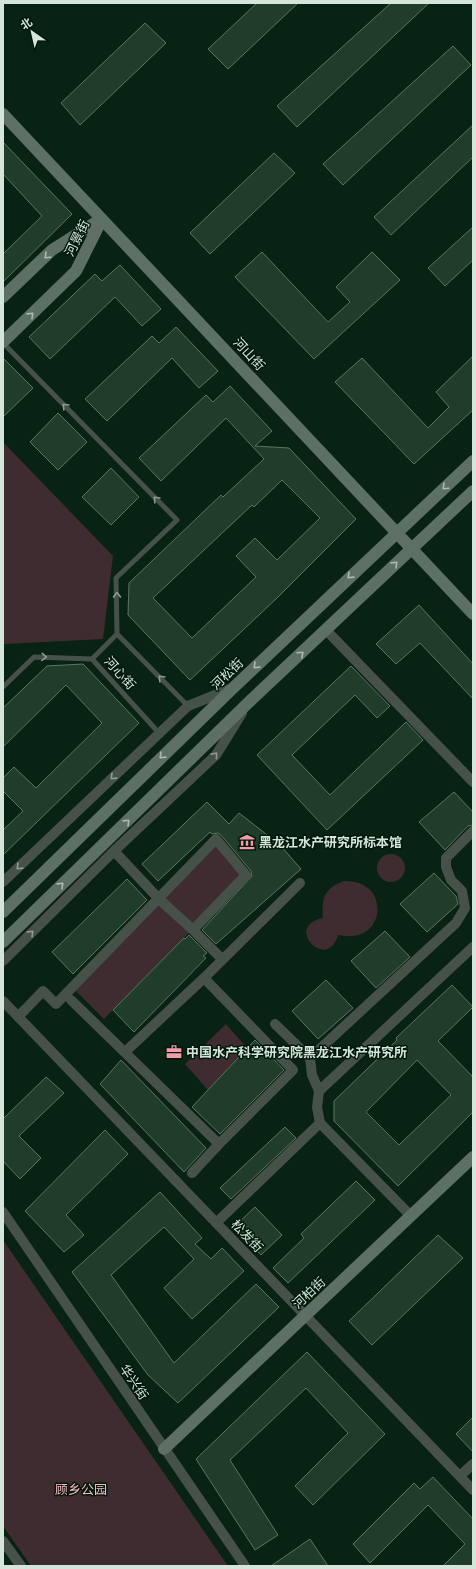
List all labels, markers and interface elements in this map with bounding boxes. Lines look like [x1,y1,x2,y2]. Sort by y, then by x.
north arrow [12,12,52,52]
text: 北 [18,16,34,32]
street label: 河景街 [62,217,92,259]
one-way arrow [44,251,51,258]
one-way arrow [26,312,34,320]
street label: 河山街 [230,335,268,373]
one-way arrow [62,403,70,411]
one-way arrow [442,482,449,489]
one-way arrow [153,496,161,504]
one-way arrow [390,561,398,569]
one-way arrow [347,572,355,579]
one-way arrow [112,592,121,598]
one-way arrow [296,651,304,658]
one-way arrow [41,653,47,661]
street label: 河心街 [101,653,139,693]
street label: 河松街 [208,655,246,693]
one-way arrow [253,661,261,669]
one-way arrow [158,675,166,683]
one-way arrow [159,752,167,759]
one-way arrow [210,753,217,760]
one-way arrow [110,773,118,780]
one-way arrow [122,819,130,826]
museum icon: 黑龙江水产研究所标本馆 [238,833,256,851]
place label: 黑龙江水产研究所标本馆 [259,835,402,850]
one-way arrow [16,862,24,870]
one-way arrow [56,882,64,890]
one-way arrow [26,930,34,938]
office icon: 中国水产科学研究院黑龙江水产研究所 [165,1043,183,1061]
place label: 中国水产科学研究院黑龙江水产研究所 [186,1045,407,1060]
street label: 松发街 [228,1217,266,1255]
street label: 河柏街 [290,1274,328,1312]
street label: 华兴街 [117,1362,151,1402]
park label: 顾乡公园 [55,1482,107,1497]

